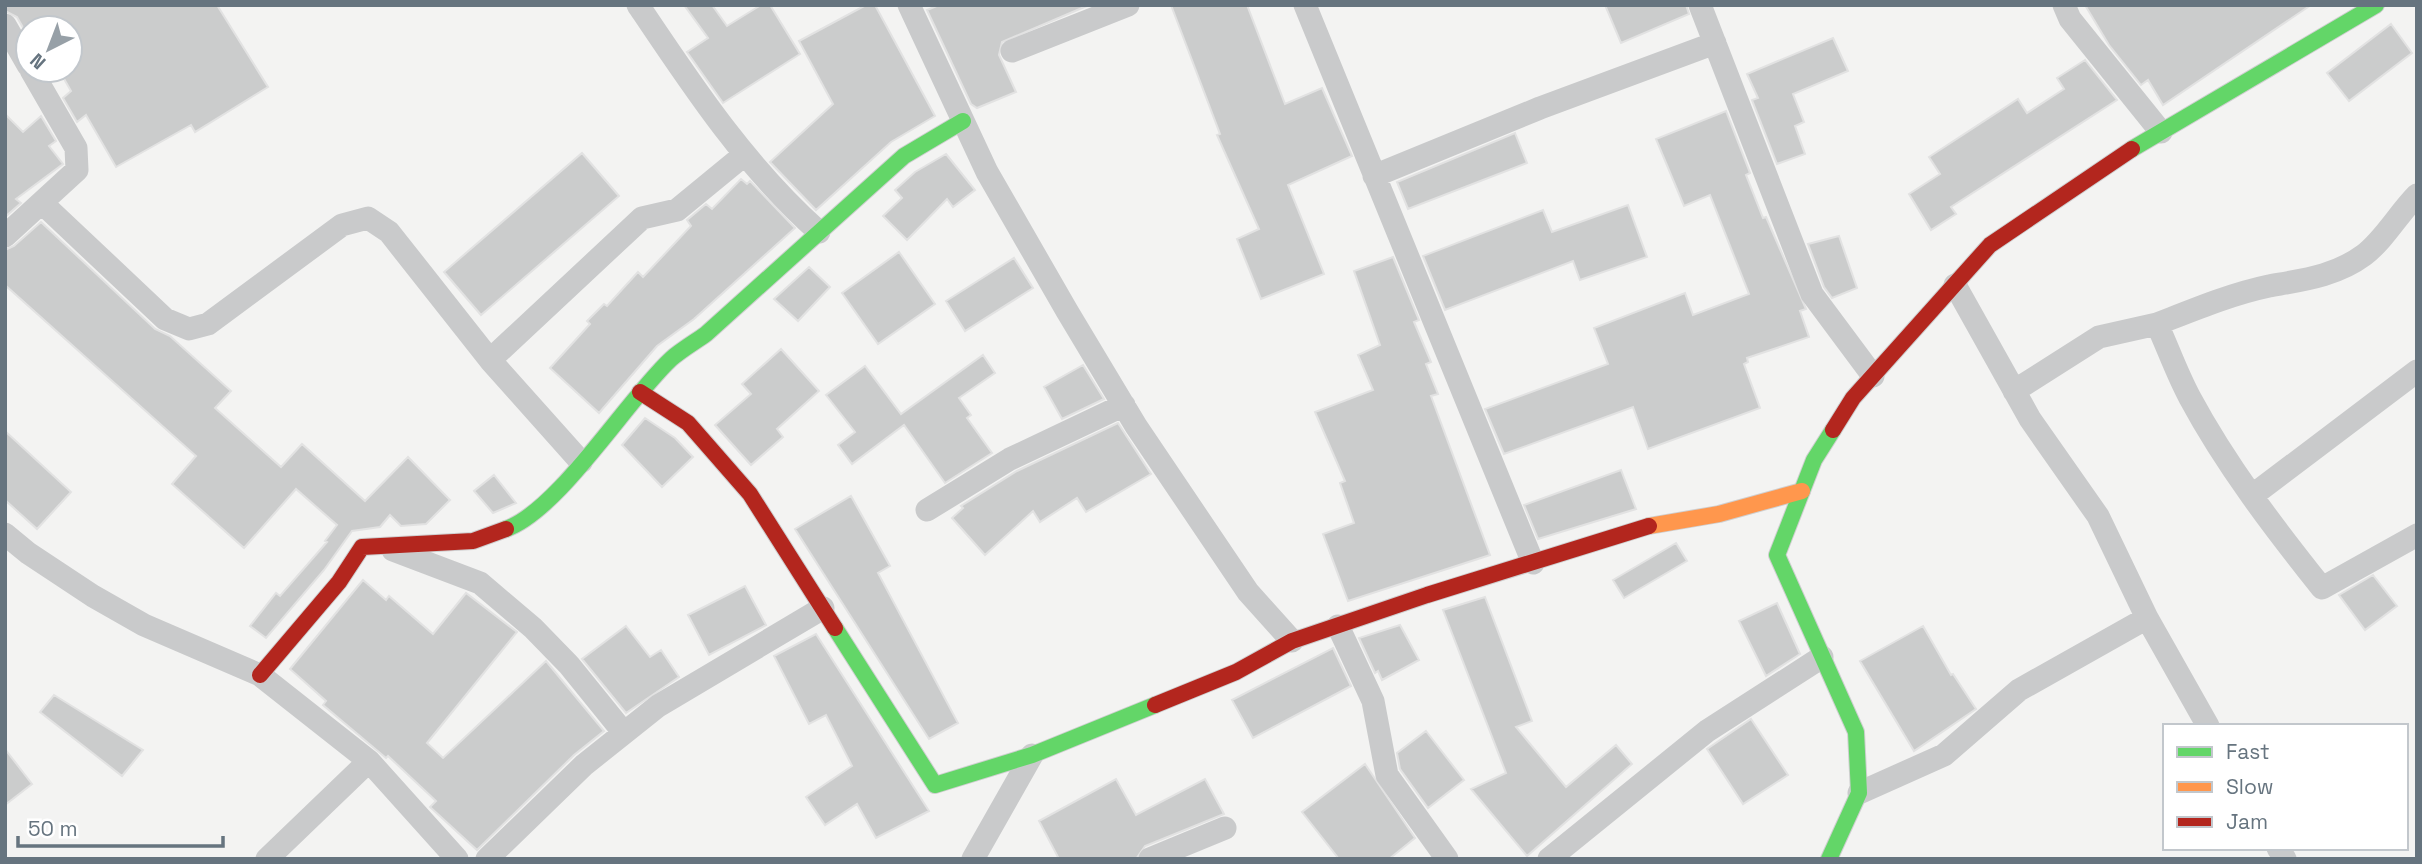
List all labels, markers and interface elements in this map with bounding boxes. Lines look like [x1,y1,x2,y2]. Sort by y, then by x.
north arrow [14,14,84,84]
text: N [25,48,51,75]
legend [2163,724,2408,850]
text: Fast [2226,738,2270,765]
text: Slow [2226,773,2274,800]
scale bar [18,804,222,848]
text: Jam [2226,808,2268,835]
text: 50 m [28,815,78,842]

